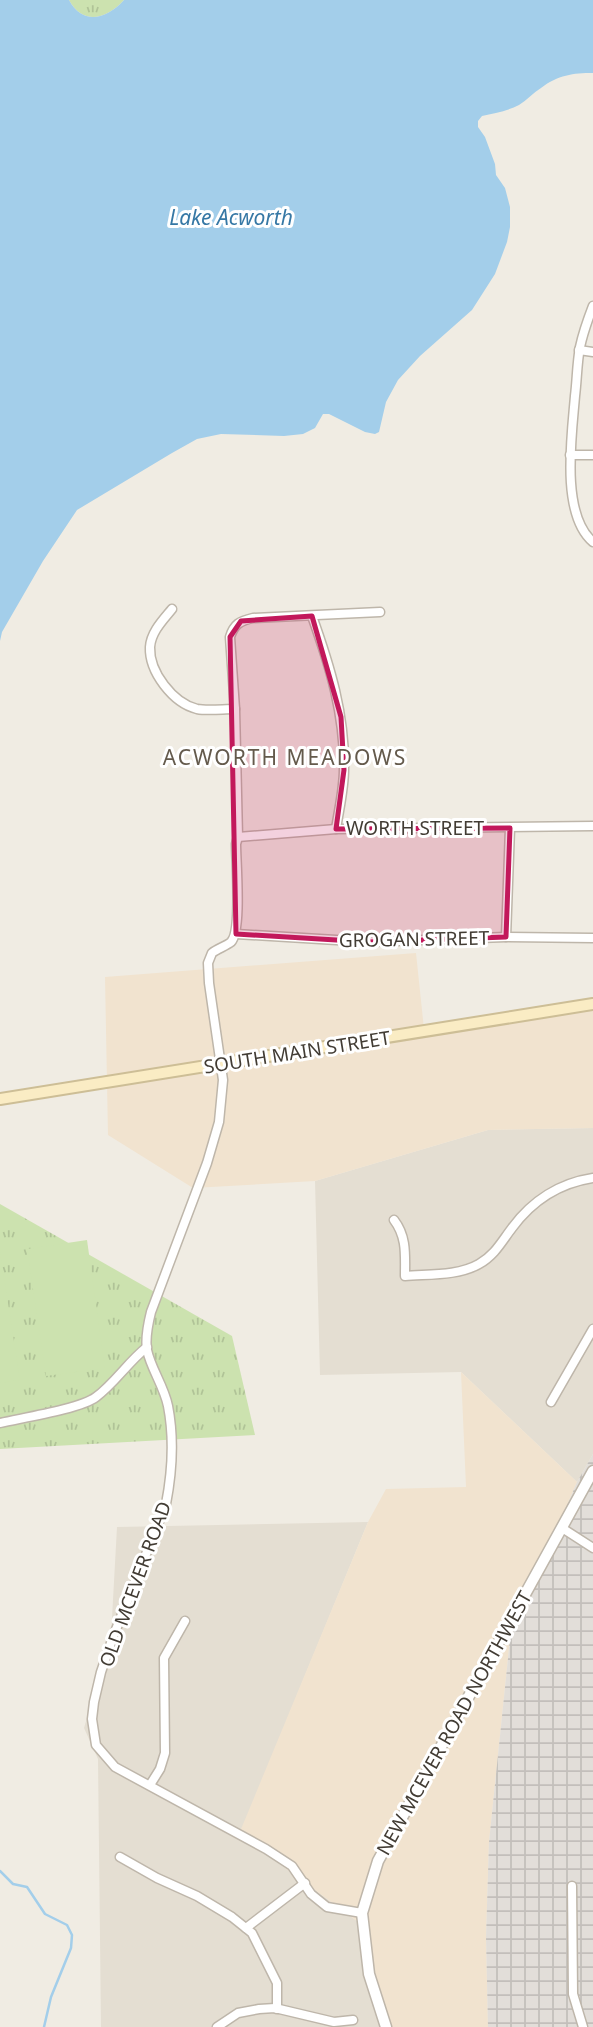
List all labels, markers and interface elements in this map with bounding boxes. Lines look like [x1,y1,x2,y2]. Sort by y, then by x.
water label: Lake Acworth [169,203,293,231]
district label: ACWORTH MEADOWS [163,743,407,771]
street label: WORTH STREET [346,815,485,841]
street label: GROGAN STREET [339,925,490,953]
street label: SOUTH MAIN STREET [202,1024,393,1080]
street label: OLD MCEVER ROAD [93,1498,177,1670]
street label: NEW MCEVER ROAD NORTHWEST [370,1586,538,1860]

